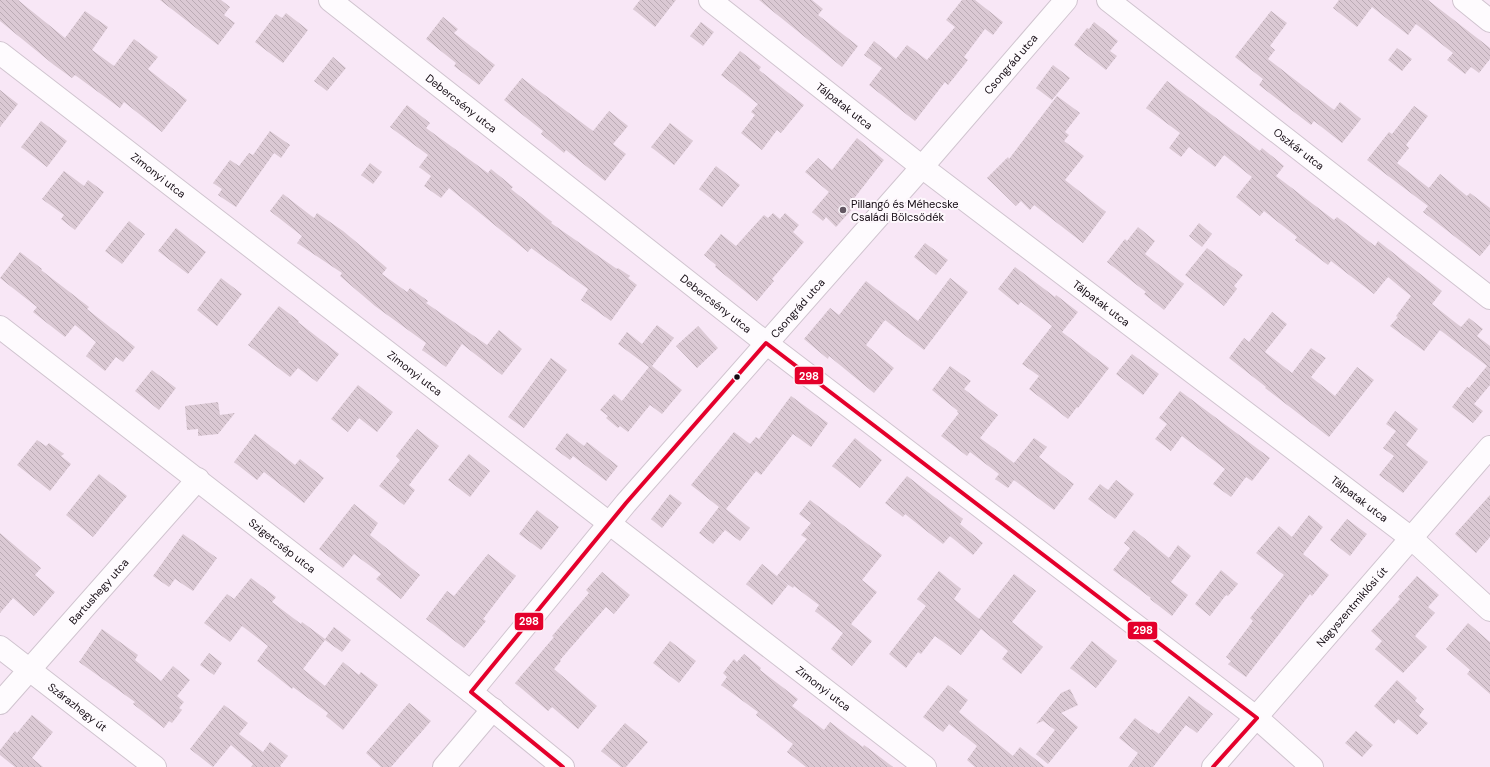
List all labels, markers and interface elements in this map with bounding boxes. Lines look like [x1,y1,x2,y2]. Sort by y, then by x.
street label: Csongrád utca [981,31,1041,97]
street label: Debercsény utca [423,71,500,136]
street label: Tálpatak utca [813,79,875,132]
street label: Oszkár utca [1271,125,1327,173]
street label: Zimonyi utca [128,150,189,201]
place label: Pillangó és Méhecske Családi Bölcsődék [851,197,959,224]
marker: Pillangó és Méhecske Családi Bölcsődék [838,205,848,215]
street label: Debercsény utca [677,271,754,336]
street label: Csongrád utca [768,275,828,341]
street label: Tálpatak utca [1070,277,1133,329]
street label: Zimonyi utca [385,348,445,399]
line badge: 298 [794,366,824,385]
text: 298 [799,369,819,383]
unlabelled marker [732,372,742,382]
street label: Tálpatak utca [1328,473,1391,525]
street label: Szigetcsép utca [246,515,318,576]
street label: Bartushegy utca [66,555,132,627]
street label: Nagyszentmiklósi út [1313,564,1390,650]
line badge: 298 [514,612,544,631]
text: 298 [519,614,539,628]
line badge: 298 [1127,621,1158,640]
text: 298 [1133,623,1153,637]
street label: Zimonyi utca [793,663,854,714]
street label: Szárazhegy út [45,680,110,734]

